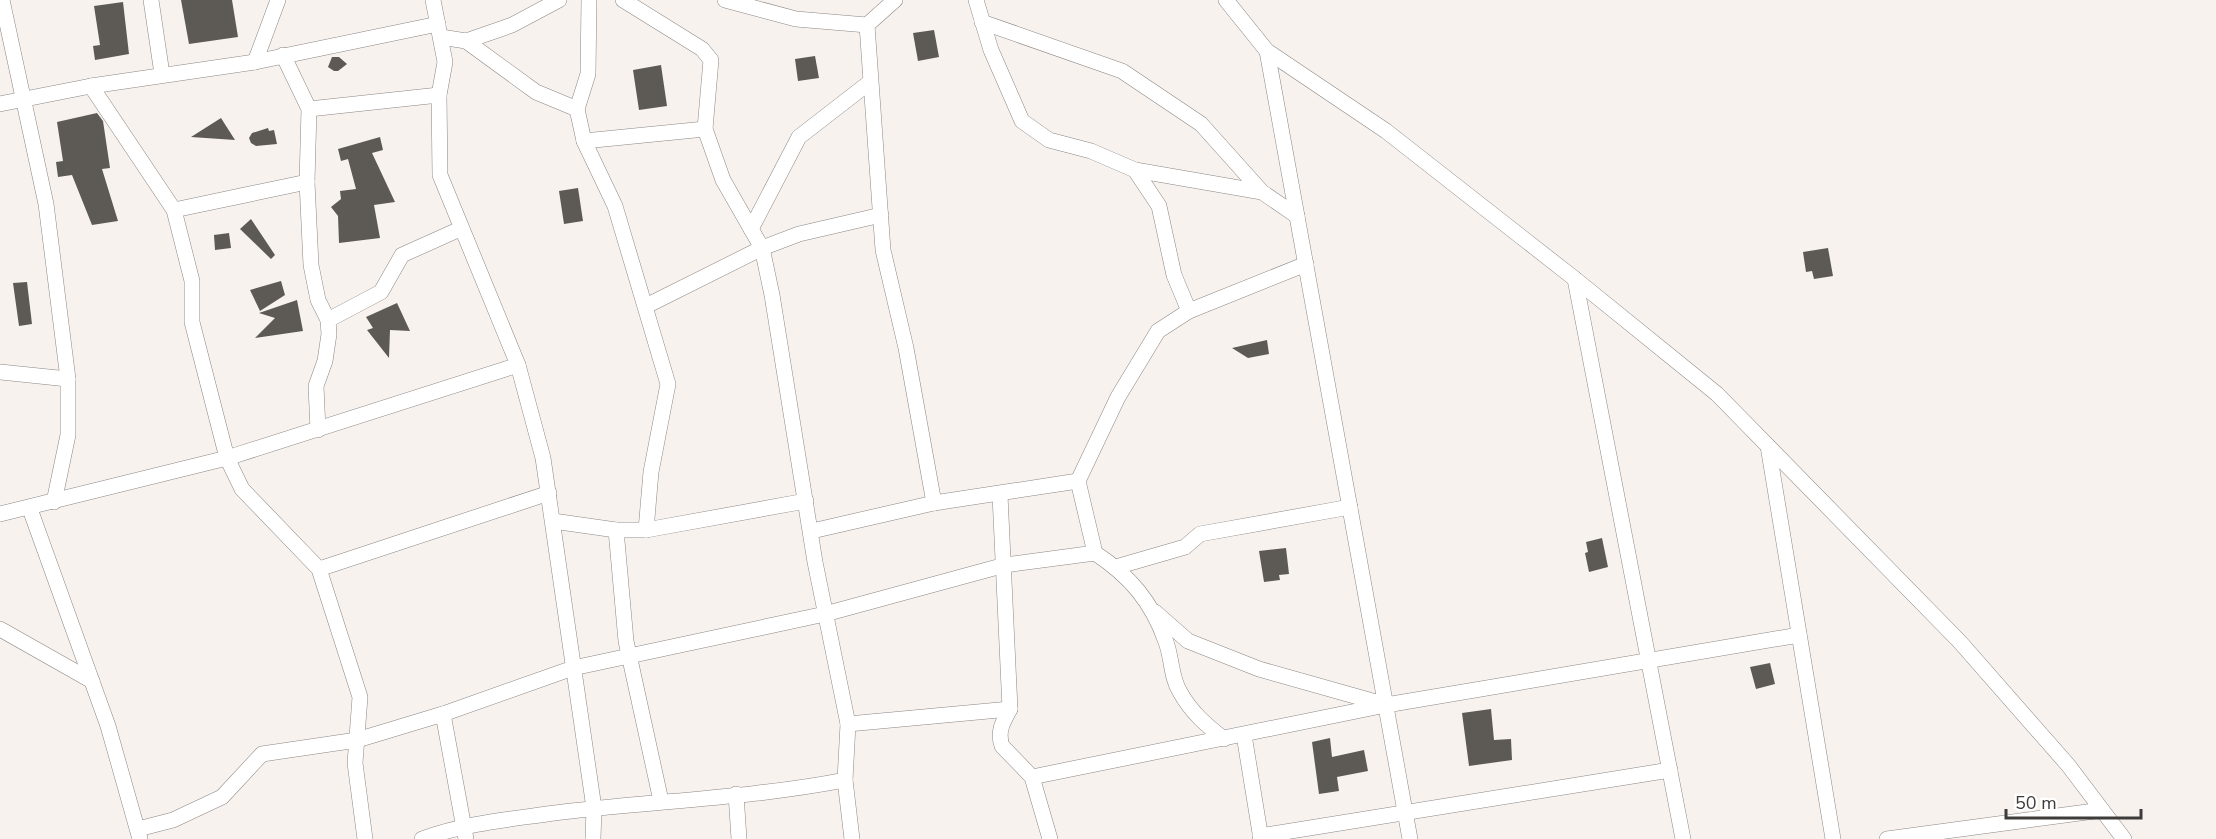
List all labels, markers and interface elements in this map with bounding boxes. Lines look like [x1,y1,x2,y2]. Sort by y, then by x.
scale bar [2006,782,2141,820]
text: 50 m [2015,791,2057,815]

